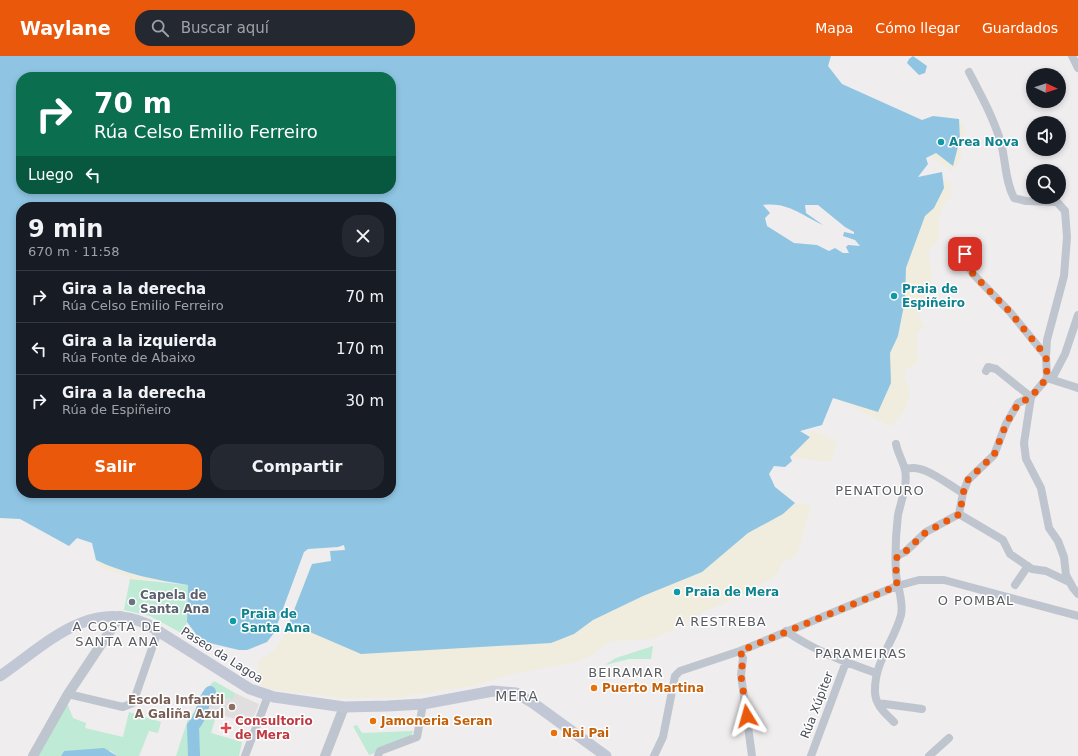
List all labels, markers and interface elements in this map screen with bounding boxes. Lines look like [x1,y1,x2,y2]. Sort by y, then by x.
search box [135,10,415,46]
text: Waylane [20,17,111,39]
icon: search [149,17,171,39]
text: Buscar aquí [181,19,269,37]
text: Mapa [815,20,853,36]
text: Cómo llegar [875,20,960,36]
text: Guardados [982,20,1058,36]
north arrow [1026,68,1066,108]
map controls [1026,68,1066,204]
text: 70 m [94,87,172,120]
icon: right [28,88,80,140]
button: sound [1026,116,1066,156]
text: Rúa Celso Emilio Ferreiro [94,121,318,142]
place label: Area Nova [949,135,1019,149]
marker: Area Nova [936,137,946,147]
icon: left [82,164,104,186]
button: search [1026,164,1066,204]
text: Luego [28,166,74,184]
text: 9 min [28,215,103,243]
button: close [342,215,384,257]
pin [948,237,982,271]
icon: arrive [954,243,976,265]
text: 670 m · 11:58 [28,244,119,259]
text: Gira a la derecha [62,280,206,298]
place label: Praia de Espiñeiro [902,282,965,310]
icon: right [28,286,50,308]
text: 70 m [346,288,384,306]
marker: Praia de Espiñeiro [889,291,899,301]
text: Rúa Celso Emilio Ferreiro [62,298,224,313]
text: Gira a la izquierda [62,332,217,350]
icon: left [28,338,50,360]
text: 170 m [336,340,384,358]
text: Rúa Fonte de Abaixo [62,350,196,365]
text: Gira a la derecha [62,384,206,402]
icon: right [28,390,50,412]
text: 30 m [346,392,384,410]
text: Rúa de Espiñeiro [62,402,171,417]
button: Salir [28,444,202,490]
button: Compartir [210,444,384,490]
district label: PENATOURO [835,483,925,498]
place label: Praia de Mera [685,585,779,599]
marker: Praia de Mera [672,587,682,597]
place label: Capela de Santa Ana [140,588,209,616]
district label: O POMBAL [938,593,1014,608]
marker: Capela de Santa Ana [127,597,137,607]
place label: Praia de Santa Ana [241,607,310,635]
district label: A RESTREBA [675,614,767,629]
marker: Praia de Santa Ana [228,616,238,626]
district label: A COSTA DE SANTA ANA [73,619,161,649]
street label: Paseo da Lagoa [178,624,266,686]
district label: PARAMEIRAS [815,646,907,661]
district label: BEIRAMAR [588,665,664,680]
street label: Rúa Xúpiter [798,670,836,740]
place label: Puerto Martina [602,681,704,695]
marker: Puerto Martina [589,683,599,693]
district label: MERA [495,688,539,704]
place label: Escola Infantil A Galiña Azul [128,693,224,721]
position arrow [726,695,768,737]
marker: Escola Infantil A Galiña Azul [227,702,237,712]
place label: Consultorio de Mera [235,714,313,742]
place label: Jamoneria Seran [380,714,493,728]
marker: Jamoneria Seran [368,716,378,726]
marker: Consultorio de Mera [220,722,232,734]
place label: Nai Pai [562,726,609,740]
marker: Nai Pai [549,728,559,738]

